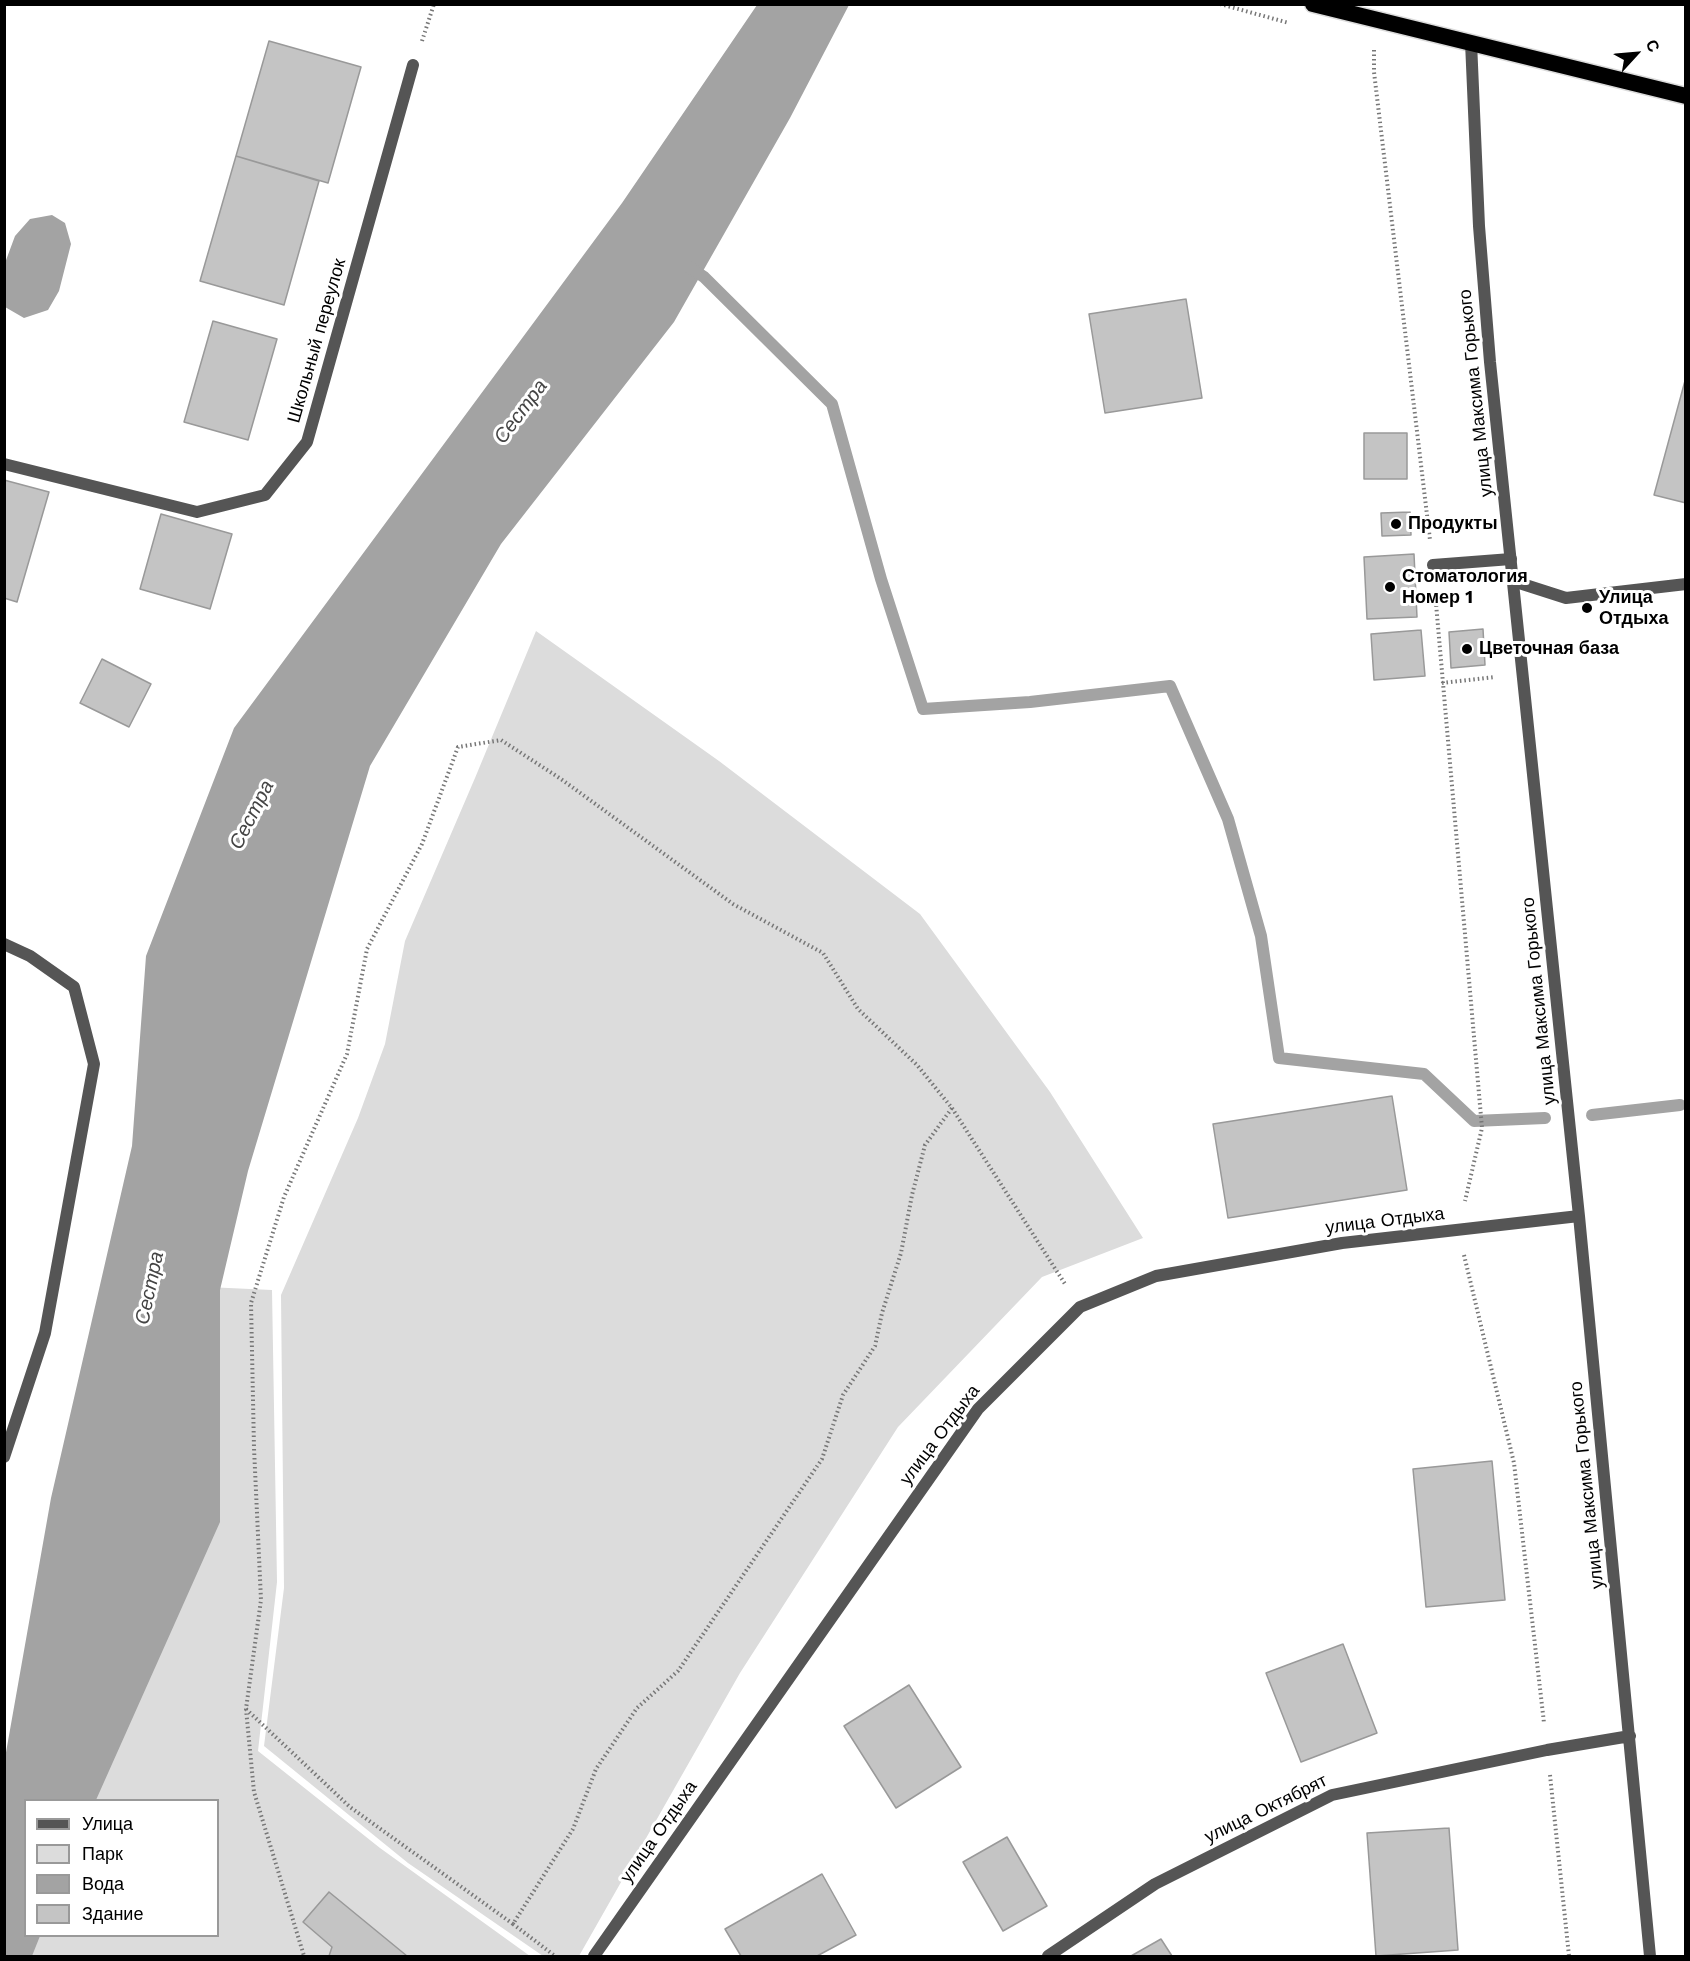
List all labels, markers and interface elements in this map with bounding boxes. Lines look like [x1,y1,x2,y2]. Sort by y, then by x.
north arrow [1606,24,1666,84]
text: С [1642,37,1664,55]
street label: Школьный переулок [283,256,351,426]
street label: улица Максима Горького [1454,288,1498,498]
water label: Сестра [489,375,553,449]
place label: Продукты [1408,513,1498,535]
marker: Продукты [1389,517,1403,531]
place label: Стоматология Номер 1 [1402,566,1528,608]
marker: Стоматология Номер 1 [1383,580,1397,594]
place label: Улица Отдыха [1599,587,1668,630]
marker: Улица Отдыха [1580,601,1594,615]
place label: Цветочная база [1479,638,1619,660]
marker: Цветочная база [1460,642,1474,656]
water label: Сестра [225,777,279,853]
street label: улица Максима Горького [1517,896,1561,1106]
street label: улица Отдыха [1324,1203,1446,1239]
water label: Сестра [131,1249,169,1327]
street label: улица Максима Горького [1565,1380,1609,1590]
street label: улица Отдыха [895,1381,985,1489]
street label: улица Октябрят [1201,1770,1331,1848]
street label: улица Отдыха [616,1777,702,1887]
legend [24,1799,219,1937]
text: Улица [82,1813,133,1834]
text: Парк [82,1843,123,1864]
text: Вода [82,1873,124,1894]
text: Здание [82,1903,143,1924]

